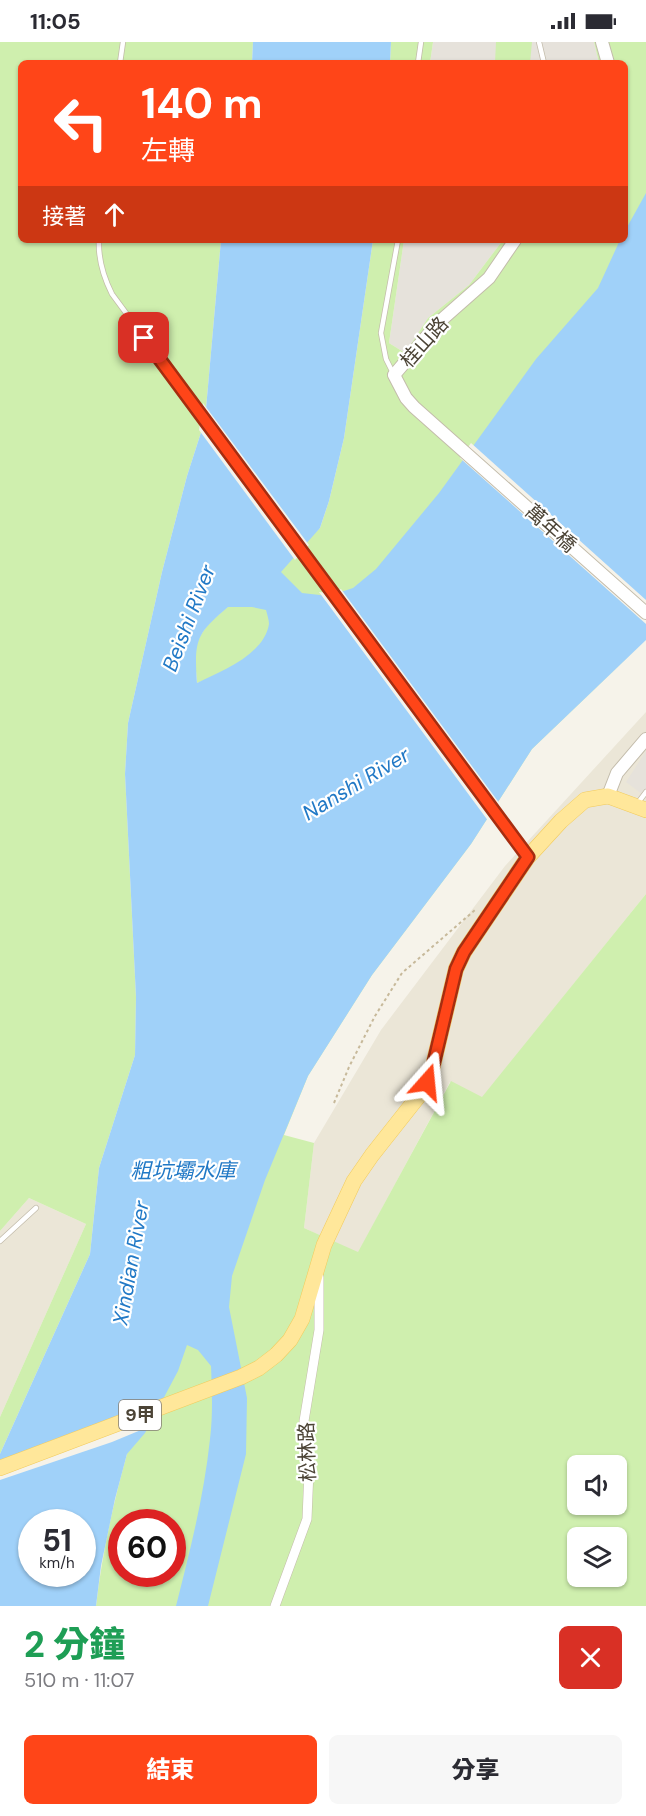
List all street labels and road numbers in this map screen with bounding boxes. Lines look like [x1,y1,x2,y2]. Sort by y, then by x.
street label: 桂山路 [394,311,454,373]
street label: 萬年橋 [520,498,582,558]
road number: 9甲 [119,1400,161,1430]
street label: 松林路 [293,1422,321,1482]

